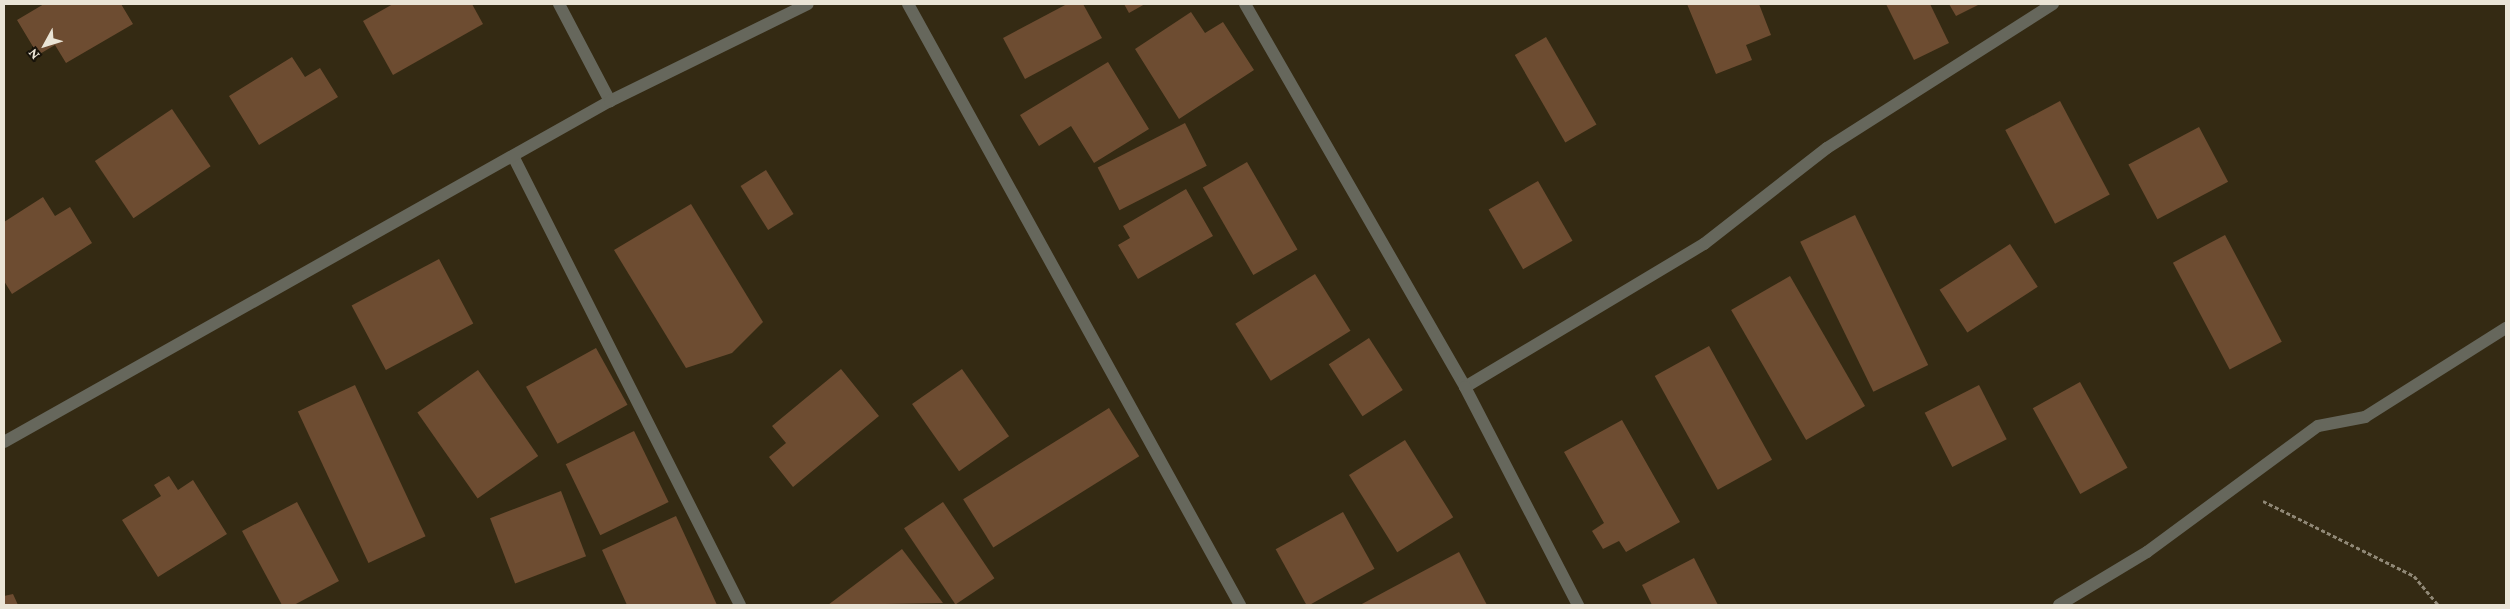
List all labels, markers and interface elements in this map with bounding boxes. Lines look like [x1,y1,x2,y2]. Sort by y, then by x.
north arrow [20,20,70,70]
text: N [24,46,43,63]

